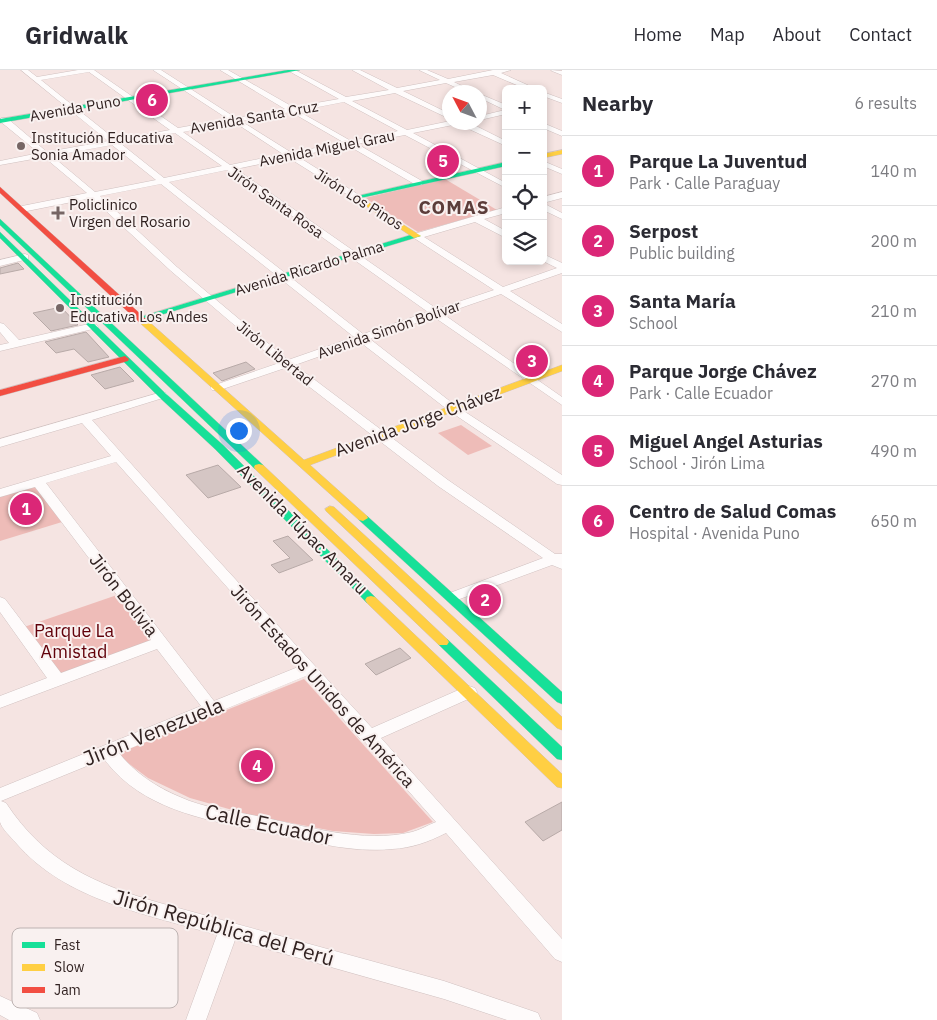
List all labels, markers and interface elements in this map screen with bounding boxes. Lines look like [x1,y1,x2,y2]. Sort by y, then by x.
text: Gridwalk [25,19,128,51]
text: Home [634,23,682,46]
text: Map [710,23,745,46]
text: About [773,23,821,46]
text: Contact [849,23,912,46]
pin: 6 [136,81,168,119]
north arrow [442,85,487,130]
map controls [502,85,547,265]
button: + [502,85,547,130]
text: Nearby [582,89,653,117]
street label: Avenida Puno [28,91,122,125]
text: 6 results [854,93,917,113]
street label: Avenida Santa Cruz [188,96,320,138]
street label: Avenida Miguel Grau [258,126,396,170]
place label: Institución Educativa Sonia Amador [31,128,173,164]
button: − [502,130,547,175]
marker: Institución Educativa Sonia Amador [15,140,27,152]
pin: 5 [427,142,459,180]
text: Parque La Juventud [629,149,807,173]
text: 1 [593,161,603,181]
text: 140 m [870,161,917,181]
street label: Jirón Santa Rosa [224,162,328,242]
street label: Jirón Los Pinos [311,164,407,234]
text: Park · Calle Paraguay [629,173,780,193]
button: locate [502,175,547,220]
place label: Policlinico Virgen del Rosario [69,195,190,231]
district label: COMAS [418,195,490,219]
marker: Policlinico Virgen del Rosario [51,206,65,220]
text: Serpost [629,219,698,243]
button: layers [502,220,547,265]
text: 2 [593,231,603,251]
text: 200 m [870,231,917,251]
street label: Avenida Ricardo Palma [232,236,386,300]
text: Public building [629,243,735,263]
text: Santa María [629,289,736,313]
place label: Institución Educativa Los Andes [70,290,208,326]
street label: Avenida Simón Bolívar [315,295,464,362]
text: 3 [593,301,603,321]
text: 210 m [870,301,917,321]
marker: Institución Educativa Los Andes [54,302,66,314]
text: School [629,313,678,333]
street label: Jirón Libertad [233,316,317,390]
pin: 3 [516,342,548,380]
text: Parque Jorge Chávez [629,359,817,383]
text: 4 [593,371,603,391]
text: 270 m [870,371,917,391]
street label: Avenida Jorge Chávez [332,380,504,462]
text: Park · Calle Ecuador [629,383,773,403]
your location [226,418,252,444]
text: Miguel Angel Asturias [629,429,823,453]
text: 5 [593,441,603,461]
text: 490 m [870,441,917,461]
text: School · Jirón Lima [629,453,765,473]
street label: Avenida Túpac Amaru [233,459,373,599]
pin: 1 [10,490,42,528]
text: Centro de Salud Comas [629,499,836,523]
text: 6 [593,511,603,531]
text: 650 m [870,511,917,531]
text: Hospital · Avenida Puno [629,523,800,543]
street label: Jirón Bolivia [84,549,164,641]
street label: Jirón Estados Unidos de América [226,580,421,793]
pin: 2 [469,581,501,619]
park label: Parque La Amistad [34,619,115,663]
street label: Jirón Venezuela [79,690,227,772]
pin: 4 [241,747,273,785]
street label: Calle Ecuador [203,797,336,851]
street label: Jirón República del Perú [110,882,338,972]
legend [12,928,178,1008]
text: Fast [54,936,80,954]
text: Slow [54,958,85,976]
text: Jam [54,981,81,999]

